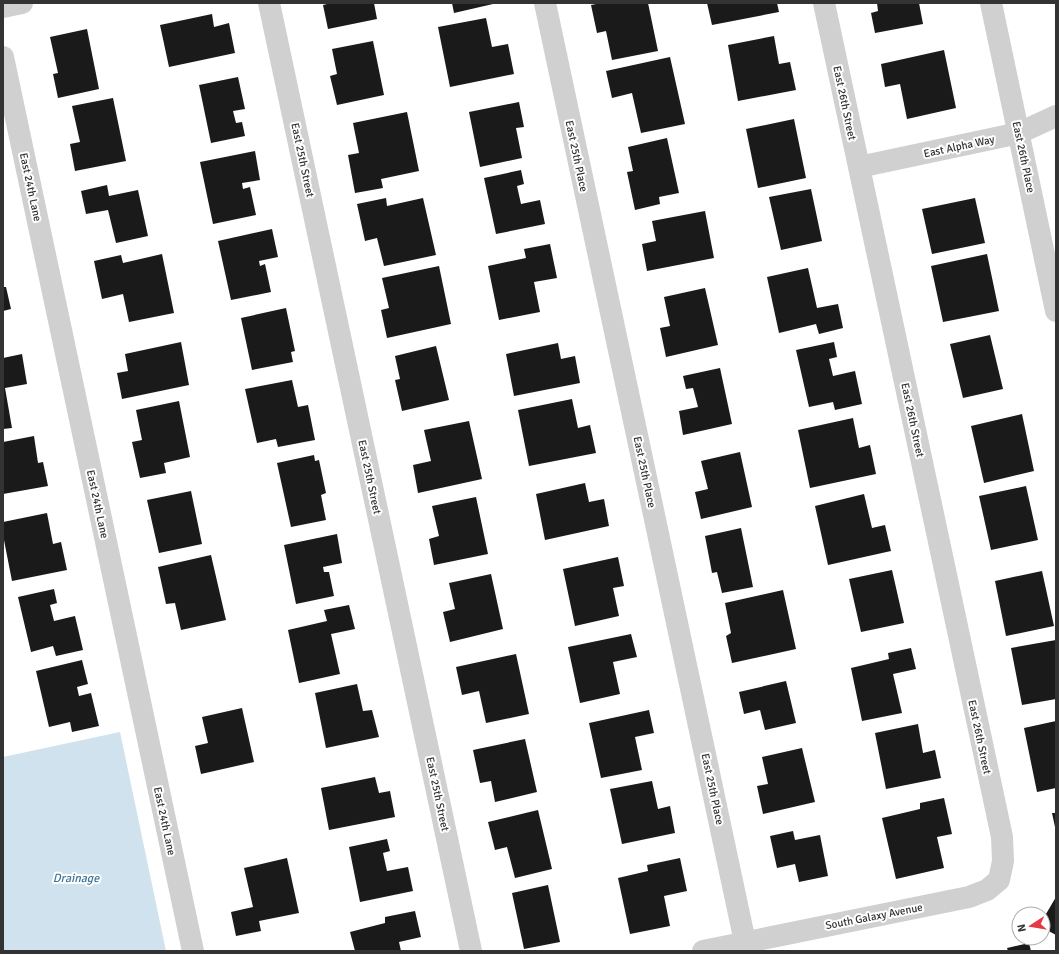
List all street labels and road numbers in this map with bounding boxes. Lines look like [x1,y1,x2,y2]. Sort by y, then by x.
street label: East 26th Street [830,65,859,142]
street label: East 25th Place [563,119,590,193]
street label: East 26th Place [1010,120,1037,194]
street label: East 25th Street [288,122,317,199]
street label: East Alpha Way [923,132,997,160]
street label: East 24th Lane [17,152,44,223]
street label: East 26th Street [898,382,927,459]
street label: East 25th Place [631,435,658,509]
street label: East 25th Street [355,439,384,516]
street label: East 24th Lane [84,469,111,540]
street label: East 26th Street [965,699,994,776]
street label: East 25th Place [699,752,726,826]
street label: East 25th Street [423,756,452,833]
street label: East 24th Lane [151,786,178,857]
street label: South Galaxy Avenue [824,901,924,932]

